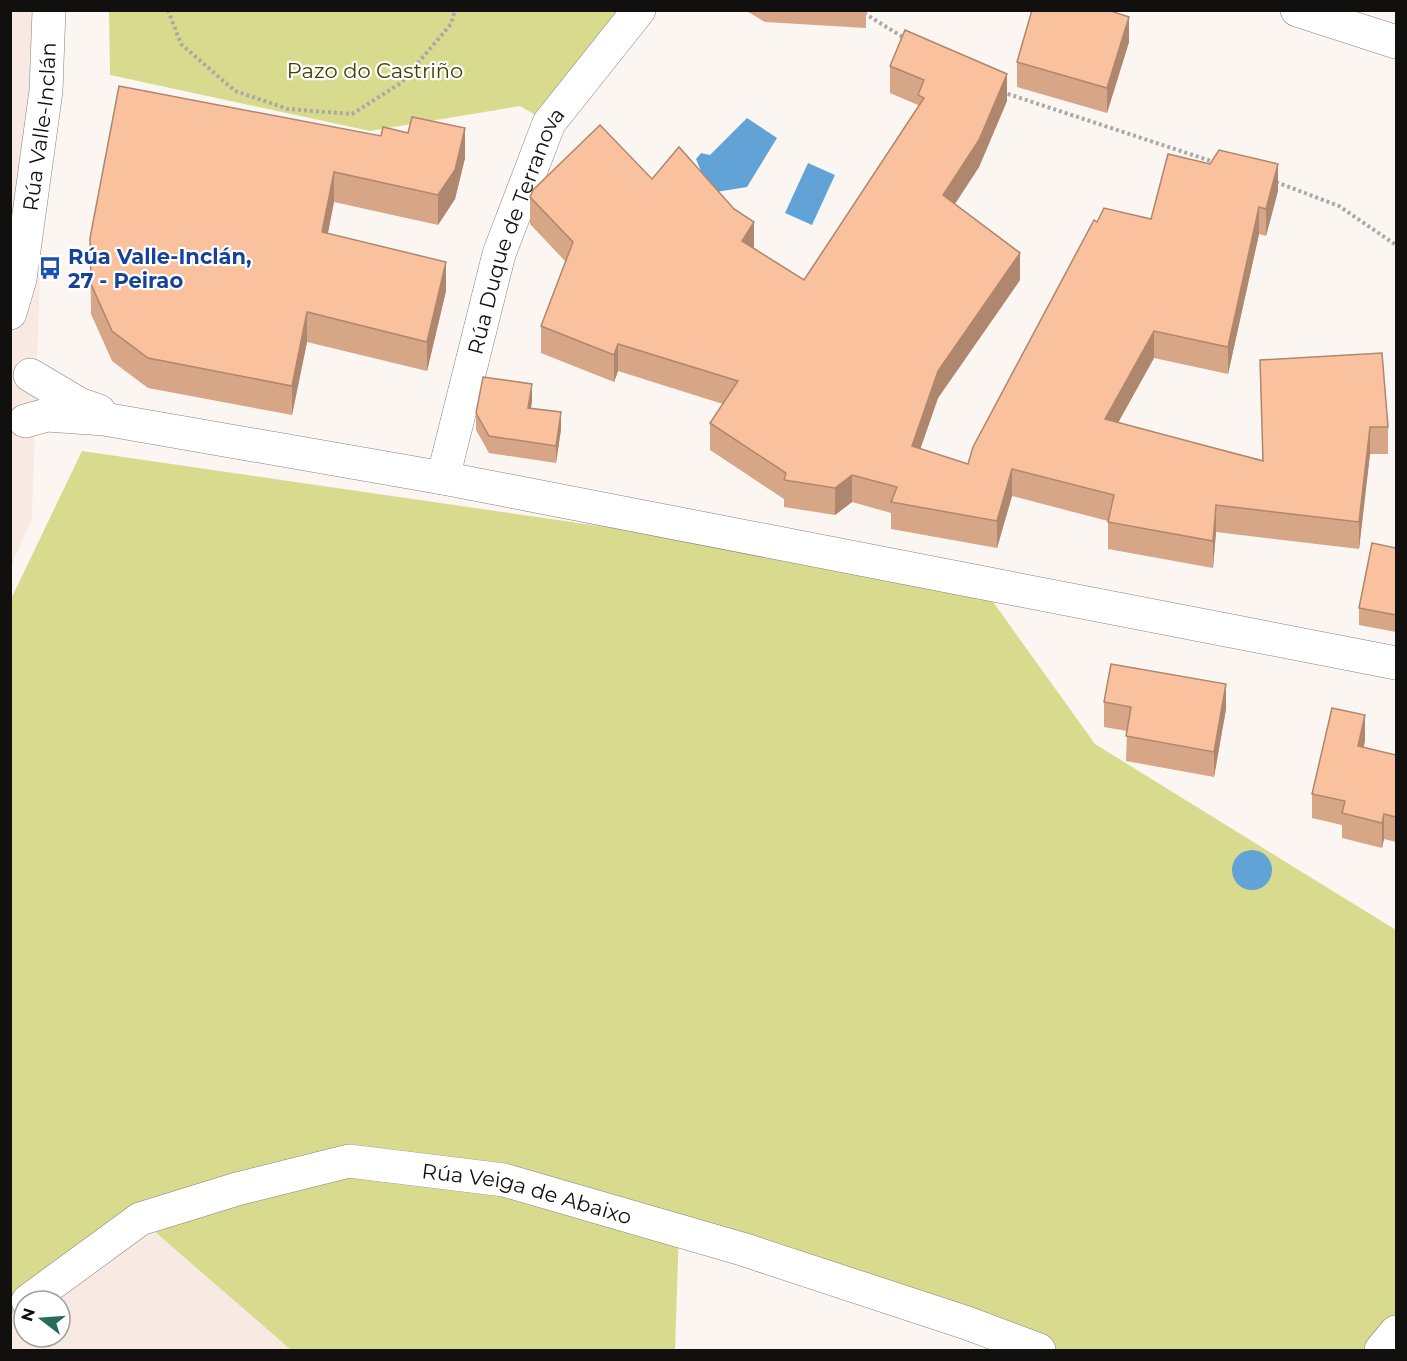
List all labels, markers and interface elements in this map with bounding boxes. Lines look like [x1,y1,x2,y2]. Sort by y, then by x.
street label: Rúa Valle-Inclán [17,42,60,213]
park label: Pazo do Castriño [287,58,463,83]
street label: Rúa Duque de Terranova [462,102,569,357]
place label: Rúa Valle-Inclán, 27 - Peirao [68,244,252,293]
bus stop icon: Rúa Valle-Inclán, 27 - Peirao [37,255,63,281]
street label: Rúa Veiga de Abaixo [421,1158,635,1229]
north arrow [12,1289,72,1349]
text: N [17,1306,39,1324]

